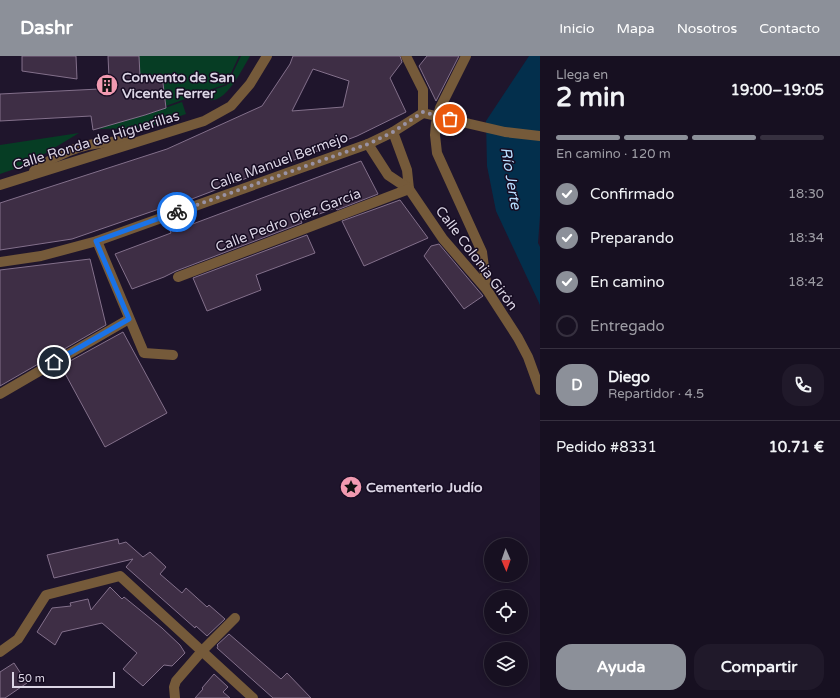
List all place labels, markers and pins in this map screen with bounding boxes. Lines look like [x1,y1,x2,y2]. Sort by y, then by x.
place label: Convento de San Vicente Ferrer [122,69,235,102]
building icon: Convento de San Vicente Ferrer [94,72,120,98]
pin [433,102,467,136]
pin [37,345,71,379]
place icon: Cementerio Judío [338,474,364,500]
place label: Cementerio Judío [366,479,483,496]

